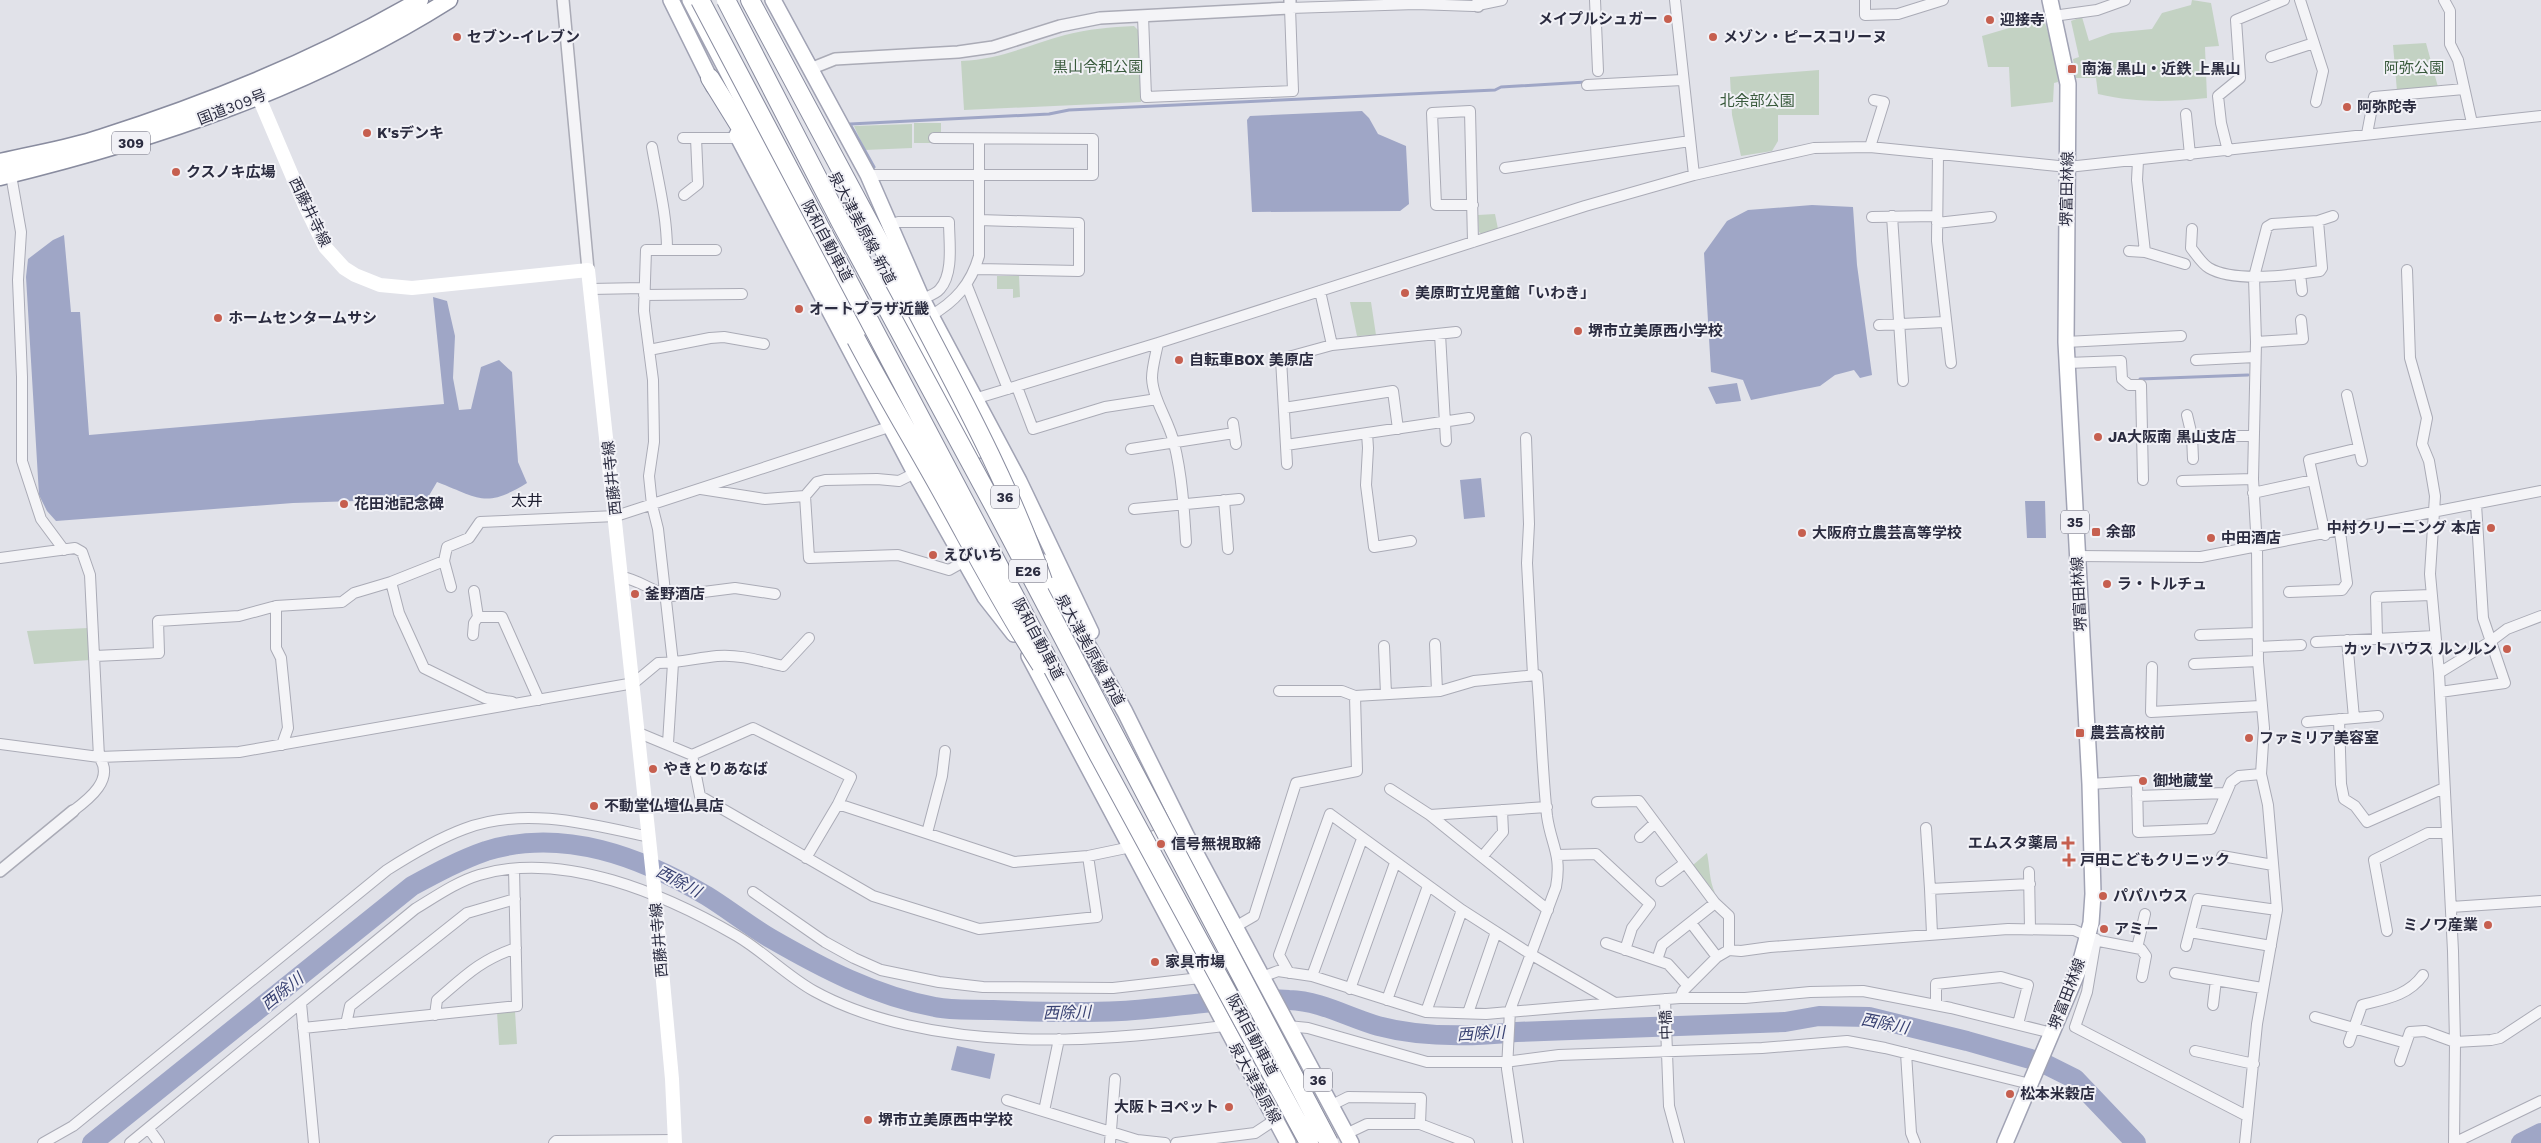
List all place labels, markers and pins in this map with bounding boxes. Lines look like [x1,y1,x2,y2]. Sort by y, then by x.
place label: メイプルシュガー [1538,10,1658,28]
place label: 迎接寺 [2000,11,2045,29]
marker: メイプルシュガー [1662,13,1674,25]
marker: 迎接寺 [1984,14,1996,26]
place label: セブン-イレブン [467,28,580,46]
place label: メゾン・ピースコリーヌ [1723,28,1887,46]
marker: セブン-イレブン [451,31,463,43]
marker: メゾン・ピースコリーヌ [1707,31,1719,43]
place label: 南海 黒山・近鉄 上黒山 [2082,60,2241,78]
marker: 南海 黒山・近鉄 上黒山 [2066,63,2078,75]
place label: 阿弥陀寺 [2357,98,2417,116]
marker: 阿弥陀寺 [2341,101,2353,113]
place label: K'sデンキ [377,124,444,142]
marker: K'sデンキ [361,127,373,139]
place label: クスノキ広場 [186,163,276,181]
marker: クスノキ広場 [170,166,182,178]
place label: 美原町立児童館「いわき」 [1415,284,1595,302]
marker: 美原町立児童館「いわき」 [1399,287,1411,299]
place label: オートプラザ近畿 [809,300,929,318]
marker: オートプラザ近畿 [793,303,805,315]
place label: ホームセンタームサシ [228,309,377,327]
marker: ホームセンタームサシ [212,312,224,324]
place label: 堺市立美原西小学校 [1588,322,1723,340]
marker: 堺市立美原西小学校 [1572,325,1584,337]
place label: 自転車BOX 美原店 [1189,351,1314,369]
marker: 自転車BOX 美原店 [1173,354,1185,366]
place label: JA大阪南 黒山支店 [2108,428,2236,446]
marker: JA大阪南 黒山支店 [2092,431,2104,443]
place label: 花田池記念碑 [354,495,444,513]
marker: 花田池記念碑 [338,498,350,510]
place label: 中村クリーニング 本店 [2327,519,2481,537]
marker: 中村クリーニング 本店 [2485,522,2497,534]
place label: 余部 [2106,523,2136,541]
place label: 大阪府立農芸高等学校 [1812,524,1962,542]
marker: 余部 [2090,526,2102,538]
marker: 大阪府立農芸高等学校 [1796,527,1808,539]
place label: 中田酒店 [2221,529,2281,547]
marker: 中田酒店 [2205,532,2217,544]
place label: えびいち [943,546,1003,564]
marker: えびいち [927,549,939,561]
place label: ラ・トルチュ [2117,575,2207,593]
marker: ラ・トルチュ [2101,578,2113,590]
place label: 釜野酒店 [645,585,705,603]
marker: 釜野酒店 [629,588,641,600]
place label: カットハウス ルンルン [2343,640,2497,658]
marker: カットハウス ルンルン [2501,643,2513,655]
place label: 農芸高校前 [2090,724,2165,742]
marker: 農芸高校前 [2074,727,2086,739]
place label: ファミリア美容室 [2259,729,2379,747]
marker: ファミリア美容室 [2243,732,2255,744]
place label: やきとりあなば [663,760,768,778]
marker: やきとりあなば [647,763,659,775]
place label: 御地蔵堂 [2153,772,2213,790]
marker: 御地蔵堂 [2137,775,2149,787]
place label: 不動堂仏壇仏具店 [604,797,724,815]
marker: 不動堂仏壇仏具店 [588,800,600,812]
place label: エムスタ薬局 [1968,834,2058,852]
place label: 信号無視取締 [1171,835,1261,853]
marker: エムスタ薬局 [2062,837,2074,849]
marker: 信号無視取締 [1155,838,1167,850]
place label: 戸田こどもクリニック [2080,851,2230,869]
marker: 戸田こどもクリニック [2062,853,2076,867]
place label: パパハウス [2113,887,2188,905]
marker: パパハウス [2097,890,2109,902]
place label: ミノワ産業 [2403,916,2478,934]
marker: ミノワ産業 [2482,919,2494,931]
place label: アミー [2114,920,2159,938]
marker: アミー [2098,923,2110,935]
place label: 家具市場 [1165,953,1225,971]
marker: 家具市場 [1149,956,1161,968]
place label: 松本米穀店 [2020,1085,2095,1103]
marker: 松本米穀店 [2004,1088,2016,1100]
place label: 大阪トヨペット [1114,1098,1219,1116]
marker: 大阪トヨペット [1223,1101,1235,1113]
place label: 堺市立美原西中学校 [878,1111,1013,1129]
marker: 堺市立美原西中学校 [862,1114,874,1126]

